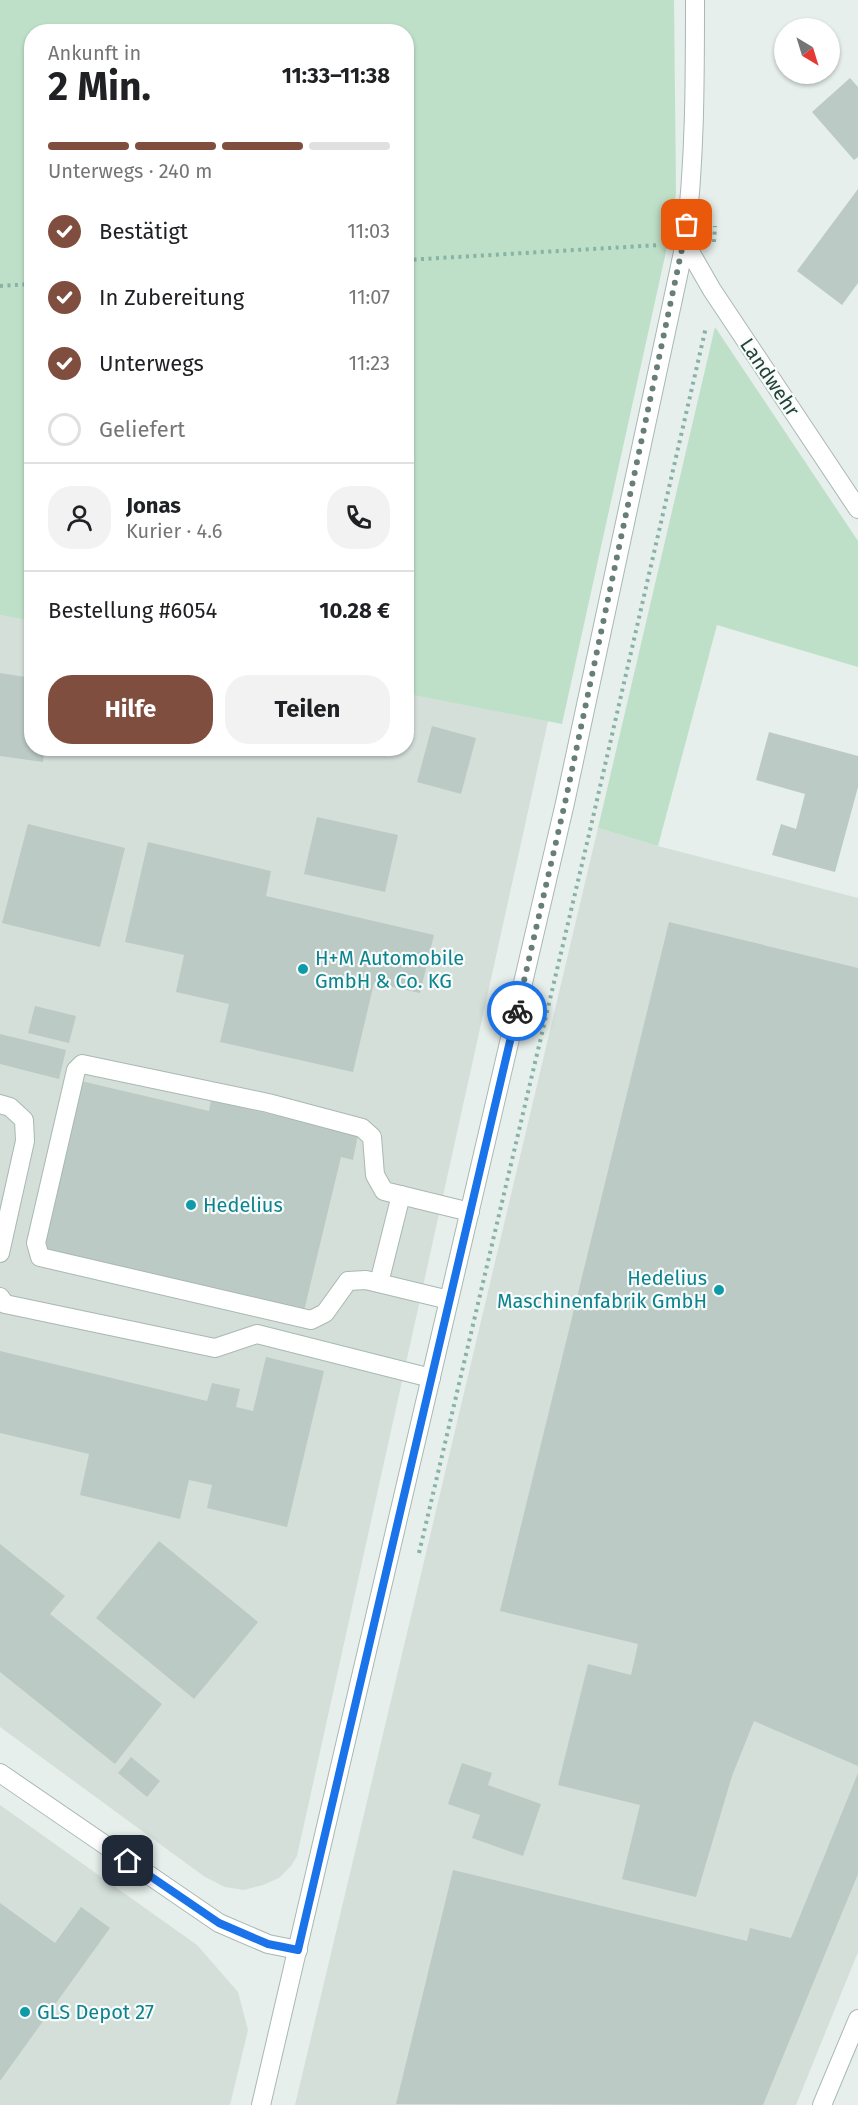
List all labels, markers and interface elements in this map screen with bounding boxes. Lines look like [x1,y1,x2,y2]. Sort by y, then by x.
north arrow [774,18,840,84]
map controls [774,18,840,84]
text: Ankunft in [48,41,141,65]
text: 11:33–11:38 [282,62,390,89]
text: 2 Min. [48,64,151,110]
text: Unterwegs · 240 m [48,159,212,183]
pin [661,199,712,250]
icon: bag [670,208,703,241]
icon: check [48,215,81,248]
text: Bestätigt [99,218,188,245]
text: 11:03 [347,219,390,243]
icon: check [48,281,81,314]
text: In Zubereitung [99,284,244,311]
text: 11:07 [349,285,390,309]
street label: Landwehr [735,333,805,421]
icon: check [48,347,81,380]
text: Unterwegs [99,350,204,377]
text: 11:23 [348,351,390,375]
text: Geliefert [99,416,185,443]
button: person [48,486,111,549]
button: phone [327,486,390,549]
text: Jonas [126,492,181,519]
text: Kurier · 4.6 [126,519,223,543]
text: Bestellung #6054 [48,597,217,624]
text: 10.28 € [319,597,390,624]
button: Hilfe [48,675,213,744]
button: Teilen [225,675,390,744]
place label: H+M Automobile GmbH & Co. KG [315,946,464,993]
marker: H+M Automobile GmbH & Co. KG [296,962,310,976]
courier [487,981,547,1041]
icon: bike [501,995,534,1028]
place label: Hedelius [203,1193,283,1217]
marker: Hedelius [184,1198,198,1212]
place label: Hedelius Maschinenfabrik GmbH [497,1266,707,1313]
marker: Hedelius Maschinenfabrik GmbH [712,1283,726,1297]
pin [102,1835,153,1886]
icon: home [111,1844,144,1877]
place label: GLS Depot 27 [37,2000,154,2024]
marker: GLS Depot 27 [18,2005,32,2019]

